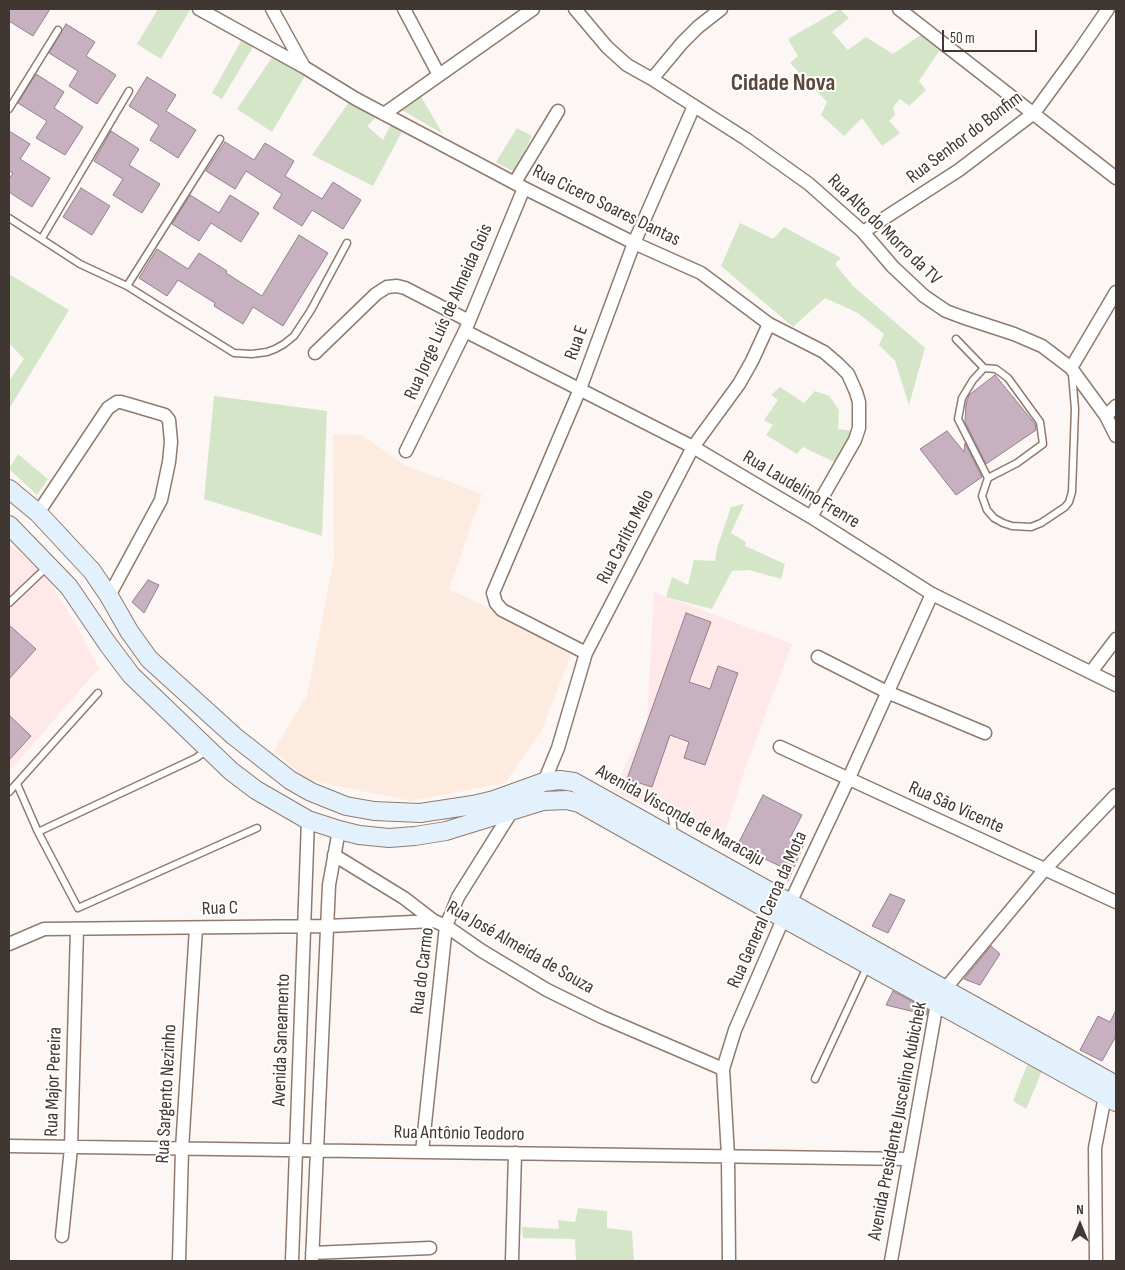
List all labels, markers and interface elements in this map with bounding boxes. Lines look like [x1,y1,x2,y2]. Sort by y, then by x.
scale bar [945,20,1040,52]
text: 50 m [950,29,975,48]
district label: Cidade Nova [731,70,835,98]
street label: Rua Senhor do Bonfim [903,87,1027,189]
street label: Rua Cicero Soares Dantas [528,160,684,252]
street label: Rua Alto do Morro da TV [822,170,946,290]
street label: Rua Jorge Luís de Almeida Gois [400,220,498,404]
street label: Rua E [560,323,594,363]
street label: Rua Laudelino Frenre [738,446,864,534]
street label: Rua Carlito Melo [592,486,660,588]
street label: Avenida Visconde de Maracaju [592,760,768,872]
street label: Rua São Vicente [905,777,1007,839]
street label: Rua General Ceroa da Mota [723,828,813,992]
street label: Rua José Almeida de Souza [442,896,598,1000]
street label: Rua C [201,897,239,921]
street label: Rua do Carmo [406,926,440,1016]
street label: Avenida Saneamento [268,973,296,1107]
street label: Avenida Presidente Juscelino Kubichek [864,1000,932,1242]
street label: Rua Sargento Nezinho [152,1024,182,1164]
street label: Rua Major Pereira [41,1027,67,1137]
street label: Rua Antônio Teodoro [393,1121,525,1147]
north arrow [1055,1200,1105,1250]
text: N [1076,1201,1084,1218]

